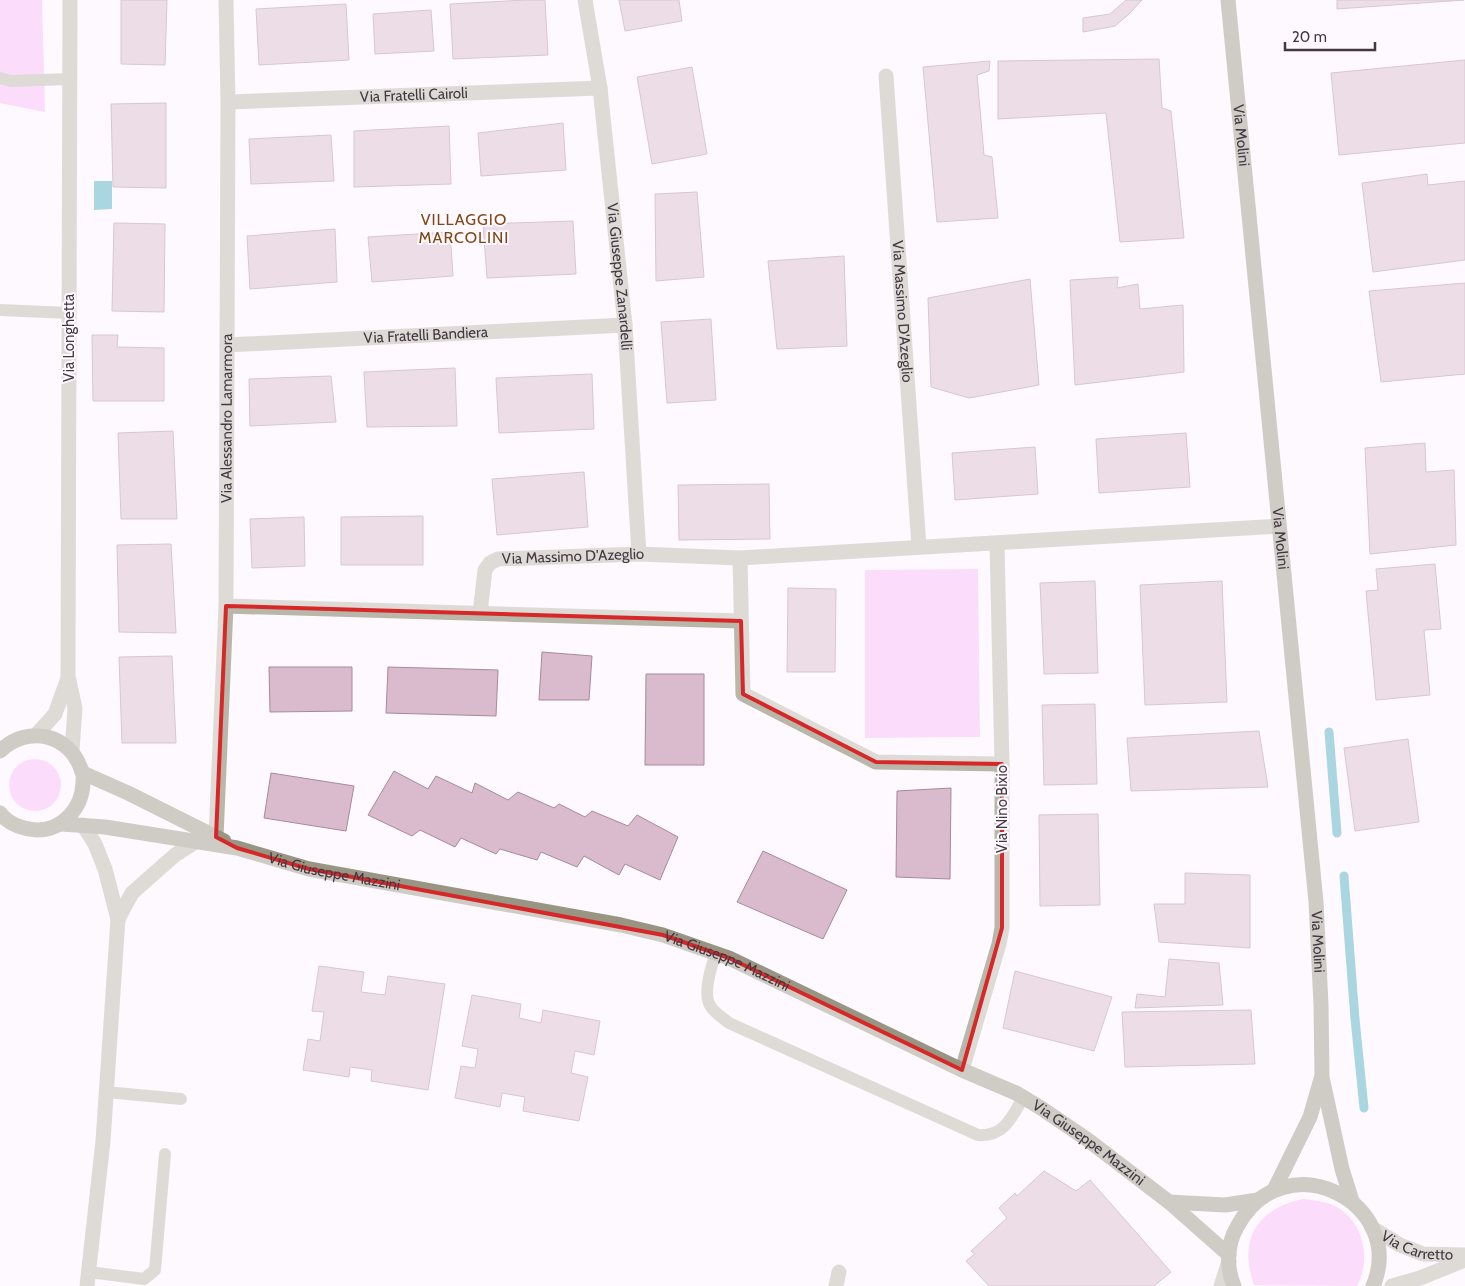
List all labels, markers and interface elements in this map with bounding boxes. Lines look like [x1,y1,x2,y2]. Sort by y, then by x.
scale bar [1285,20,1375,52]
text: 20 m [1292,28,1327,46]
street label: Via Fratelli Cairoli [360,84,468,106]
street label: Via Molini [1229,104,1253,167]
street label: Via Giuseppe Zanardelli [603,202,636,351]
district label: VILLAGGIO MARCOLINI [419,210,509,247]
street label: Via Massimo D'Azeglio [889,240,916,383]
street label: Via Longhetta [60,293,78,382]
street label: Via Fratelli Bandiera [363,323,489,347]
street label: Via Alessandro Lamarmora [217,333,236,503]
street label: Via Molini [1269,507,1293,570]
street label: Via Massimo D'Azeglio [502,545,645,568]
street label: Via Nino Bixio [993,765,1011,853]
street label: Via Giuseppe Mazzini [266,849,402,894]
street label: Via Molini [1307,910,1328,973]
street label: Via Giuseppe Mazzini [662,927,793,995]
street label: Via Giuseppe Mazzini [1029,1096,1148,1189]
street label: Via Carretto [1378,1227,1453,1264]

